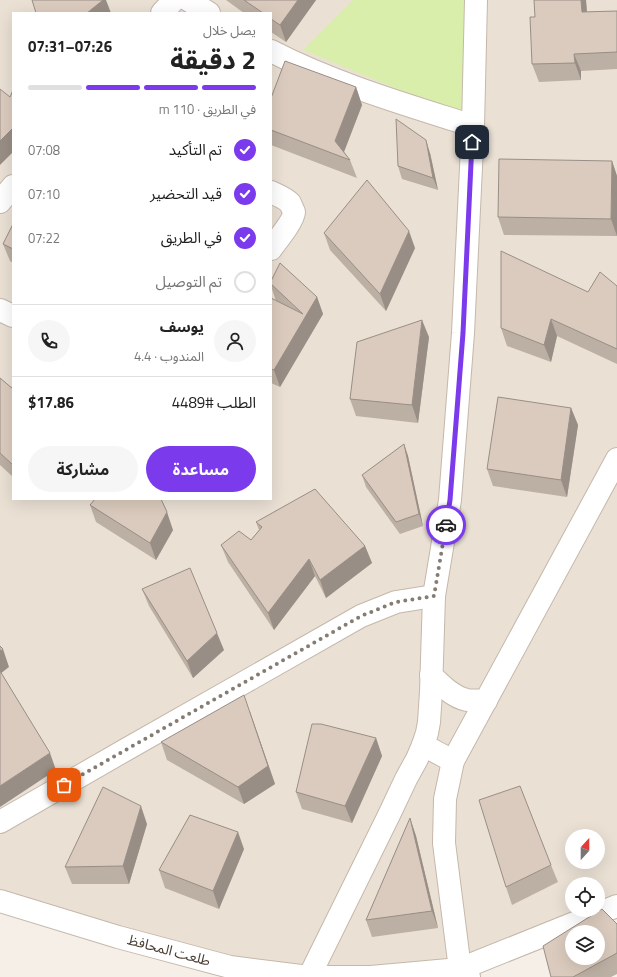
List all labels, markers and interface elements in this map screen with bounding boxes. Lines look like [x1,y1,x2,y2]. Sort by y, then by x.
text: يصل خلال [203,20,256,40]
text: 07:26–07:31 [28,35,112,58]
text: 2 دقيقة [170,40,256,79]
text: في الطريق · 110 m [159,99,256,119]
pin [455,125,489,159]
icon: home [461,131,483,153]
text: تم التأكيد [169,138,222,161]
icon: check [234,139,256,161]
text: 07:08 [28,140,60,160]
text: قيد التحضير [150,182,222,205]
icon: check [234,183,256,205]
text: 07:10 [28,184,60,204]
text: في الطريق [161,226,222,249]
icon: check [234,227,256,249]
text: 07:22 [28,228,60,248]
text: تم التوصيل [156,270,222,293]
text: يوسف [160,315,204,338]
button: phone [28,320,70,362]
button: person [214,320,256,362]
text: المندوب · 4.4 [134,346,204,366]
text: $17.86 [28,391,74,414]
text: الطلب #4489 [172,391,256,414]
button: مشاركة [28,446,138,492]
button: مساعدة [146,446,256,492]
courier [426,505,466,545]
icon: car [435,514,457,536]
pin [47,768,81,802]
icon: bag [53,774,75,796]
north arrow [565,829,605,869]
map controls [565,829,605,965]
button: locate [565,877,605,917]
button: layers [565,925,605,965]
street label: طلعت المحافظ [125,928,213,971]

